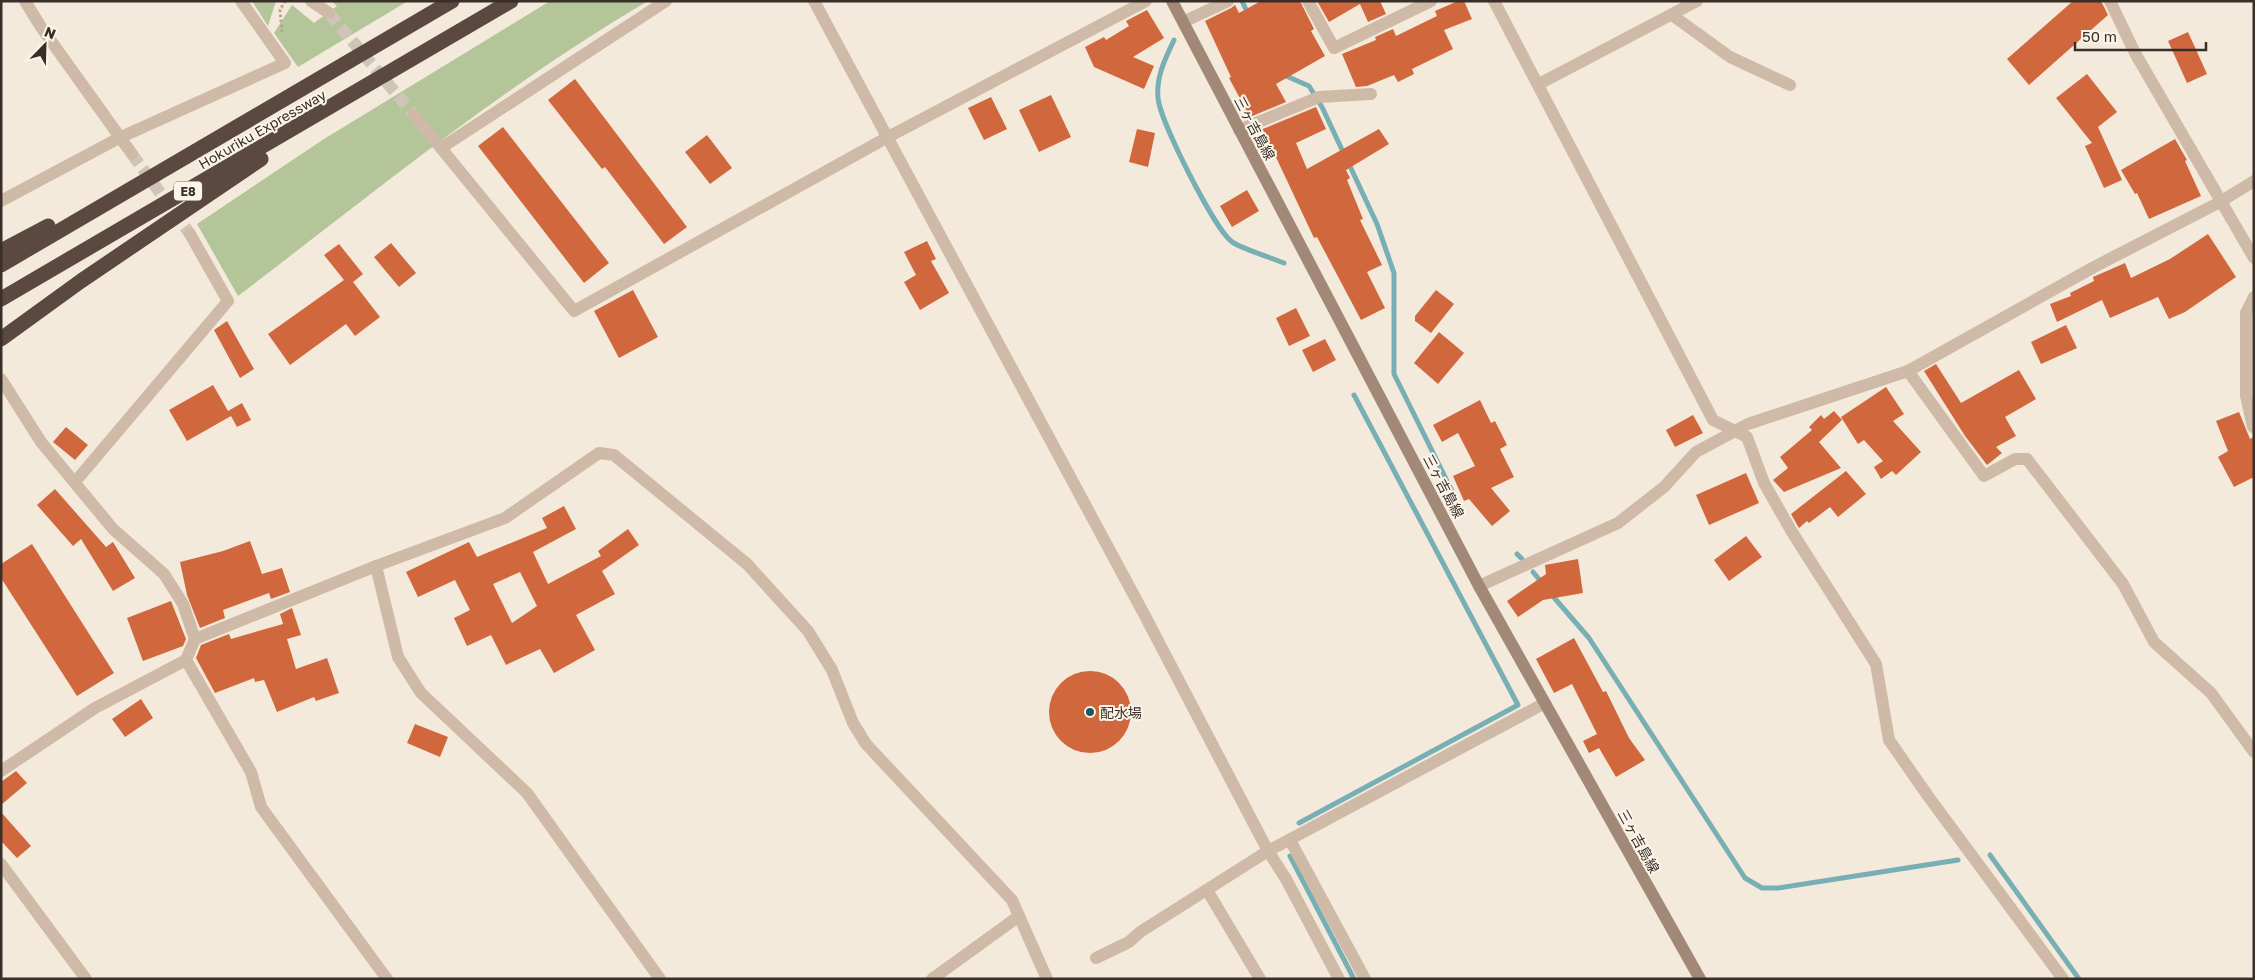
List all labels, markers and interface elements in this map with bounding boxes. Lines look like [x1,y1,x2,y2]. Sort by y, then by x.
north arrow [20,20,70,70]
scale bar [2075,20,2206,52]
text: N [42,23,58,42]
text: 50 m [2082,27,2117,45]
street label: Hokuriku Expressway [195,86,329,172]
street label: 三ヶ吉島線 [1231,93,1279,163]
road number: E8 [174,182,202,200]
street label: 三ヶ吉島線 [1420,451,1468,521]
place label: 配水場 [1100,704,1142,721]
marker: 配水場 [1084,706,1096,718]
street label: 三ヶ吉島線 [1615,806,1663,876]

